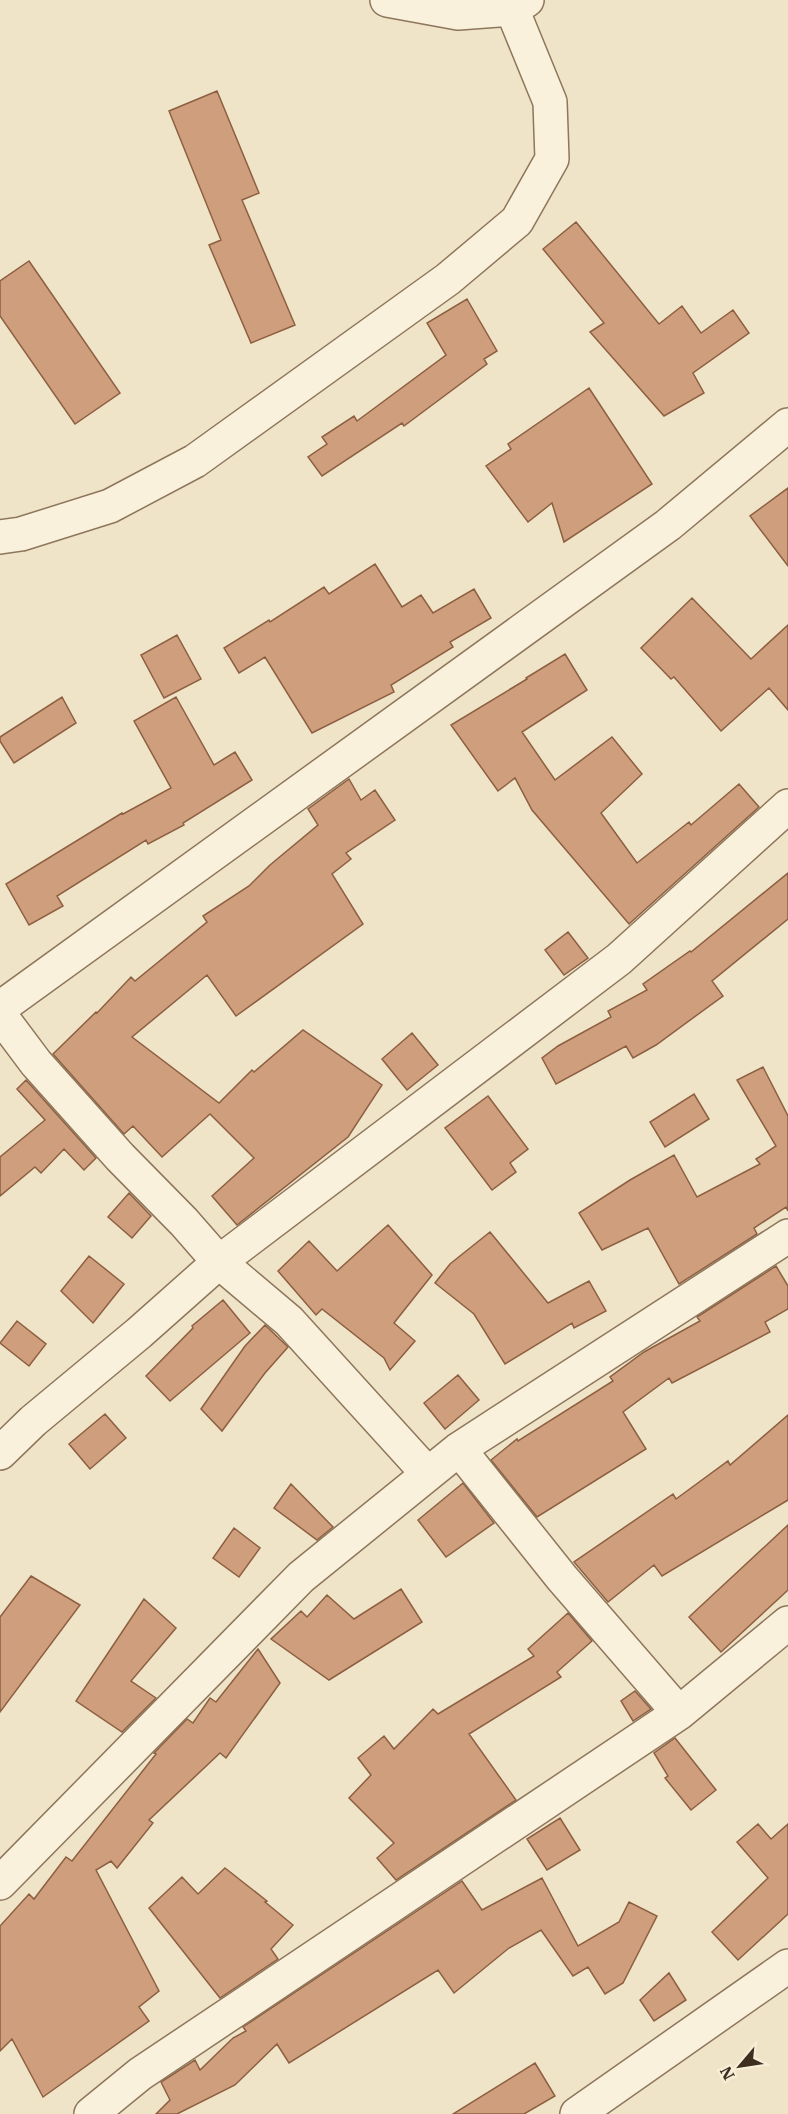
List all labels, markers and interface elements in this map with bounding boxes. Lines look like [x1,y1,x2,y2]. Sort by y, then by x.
north arrow [710,2036,770,2096]
text: N [715,2063,739,2084]

